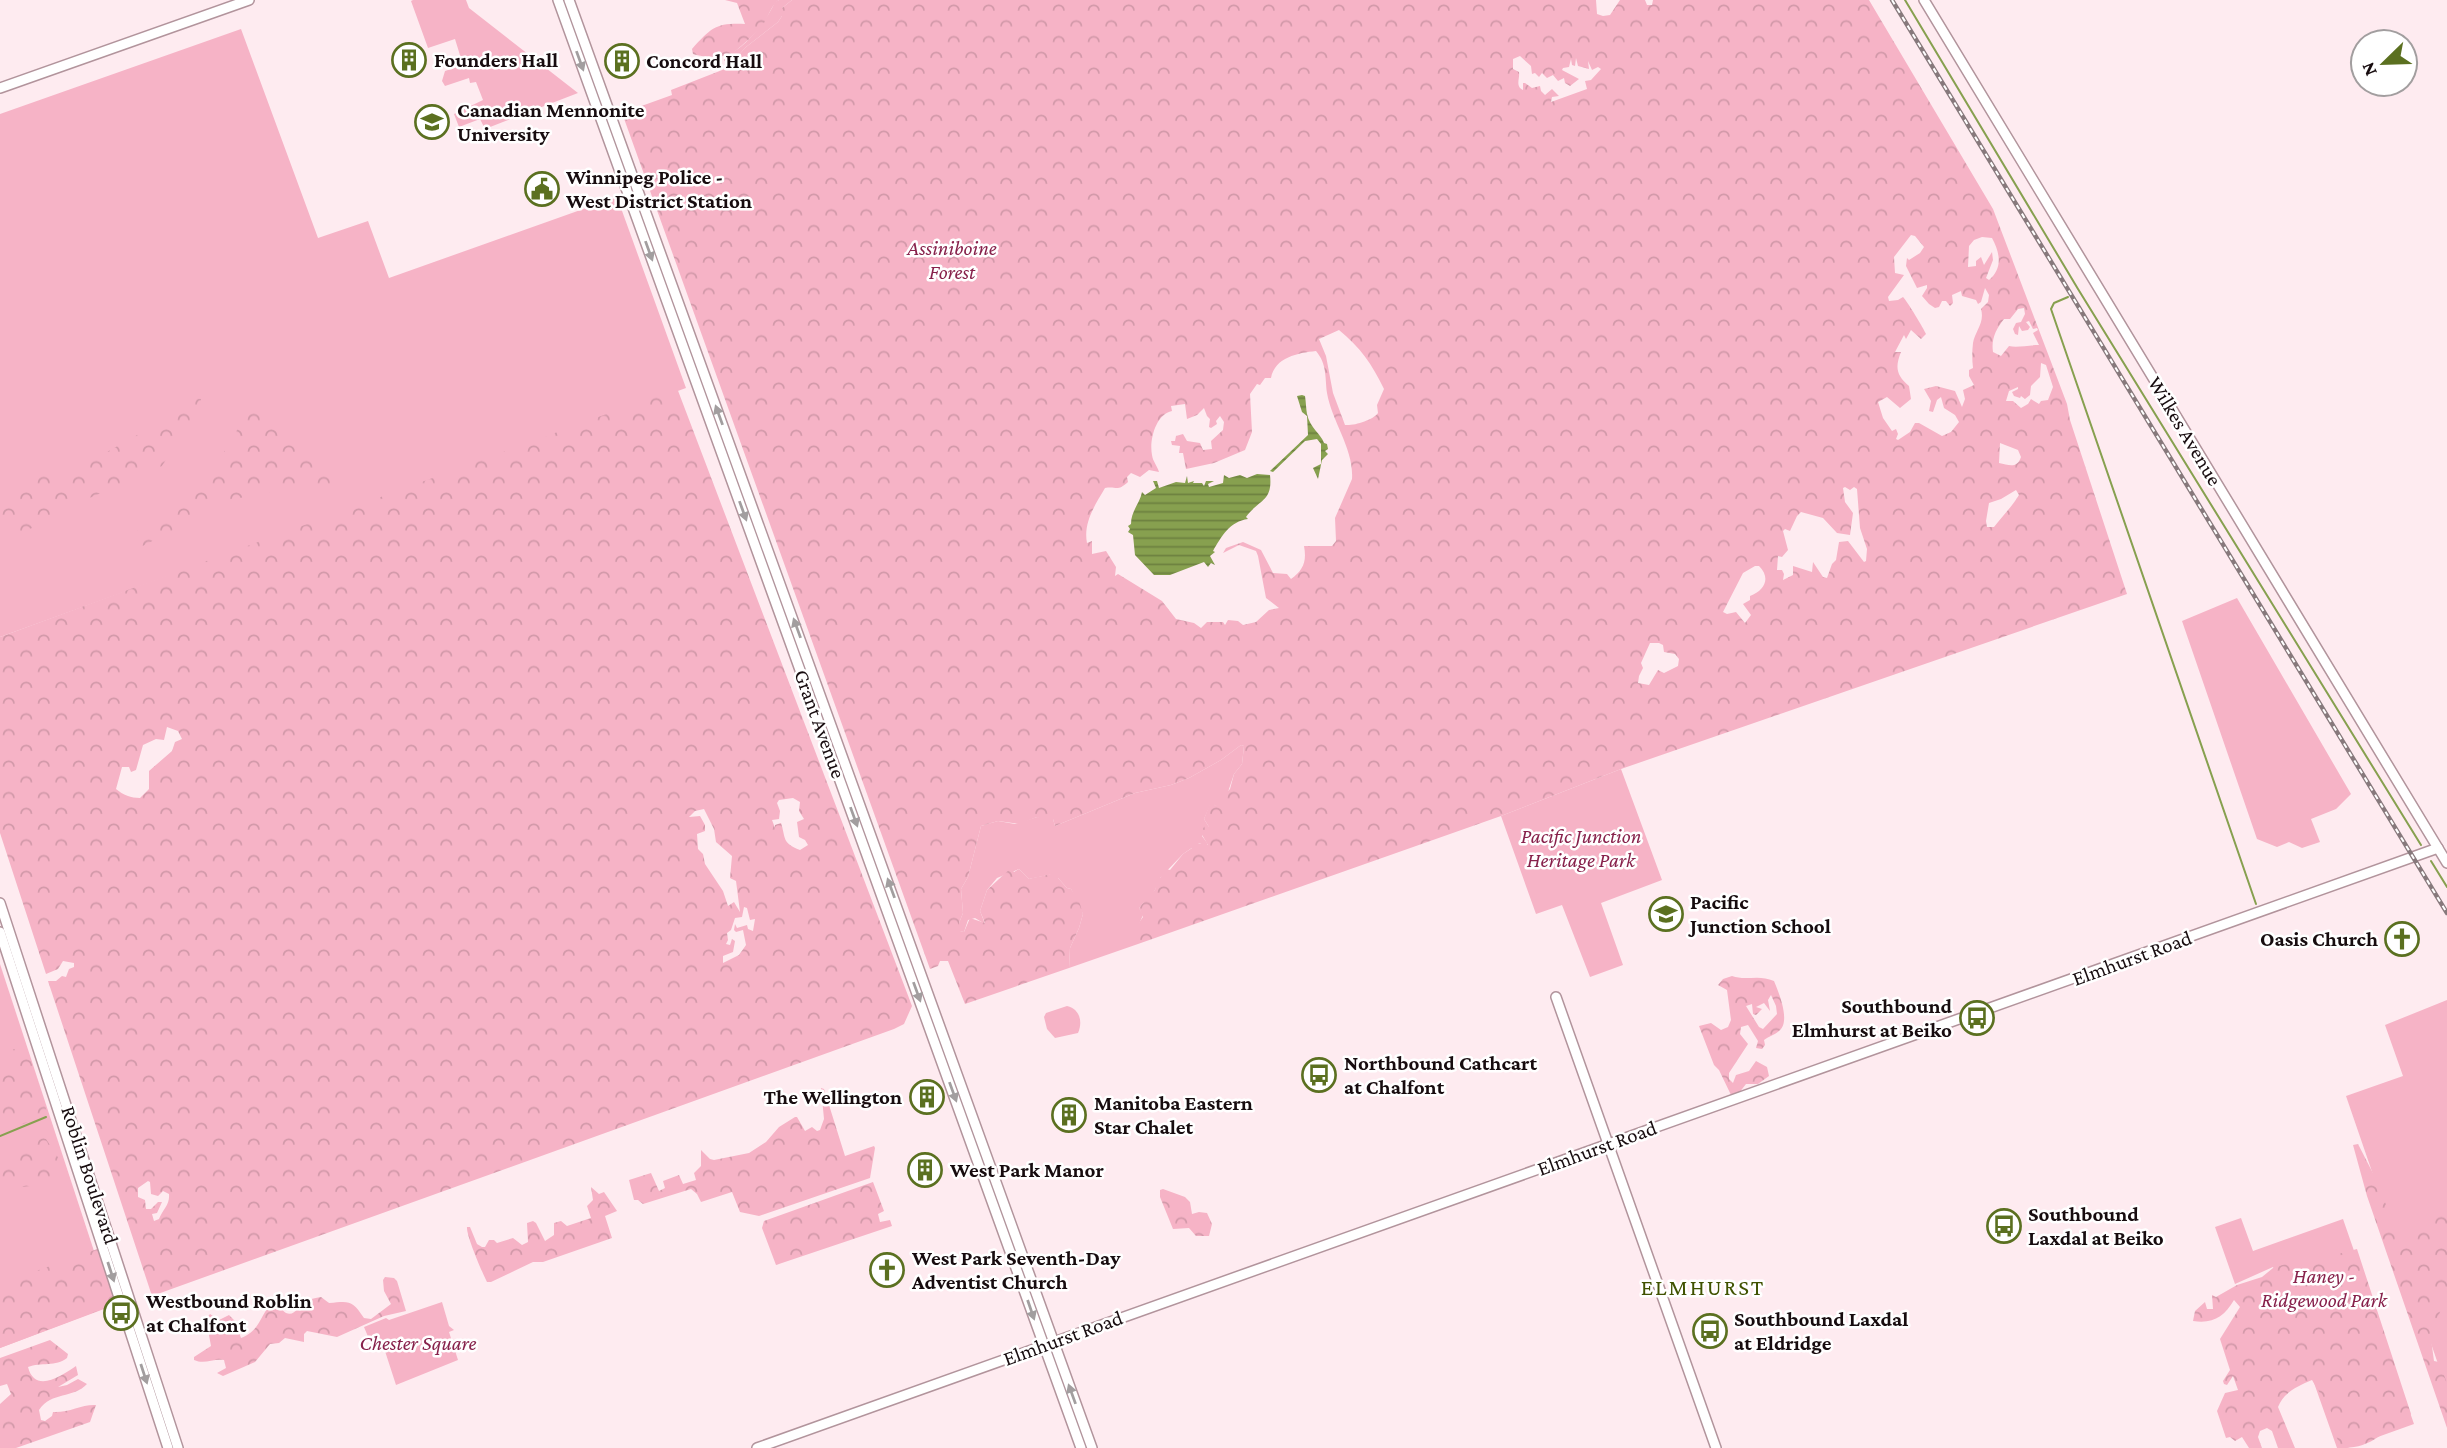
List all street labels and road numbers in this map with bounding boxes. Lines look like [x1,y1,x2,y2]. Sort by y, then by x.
street label: Wilkes Avenue [2143,372,2227,490]
street label: Grant Avenue [789,666,851,782]
street label: Elmhurst Road [2069,925,2195,991]
street label: Roblin Boulevard [56,1103,124,1247]
street label: Elmhurst Road [1534,1115,1660,1181]
street label: Elmhurst Road [1000,1305,1126,1371]

